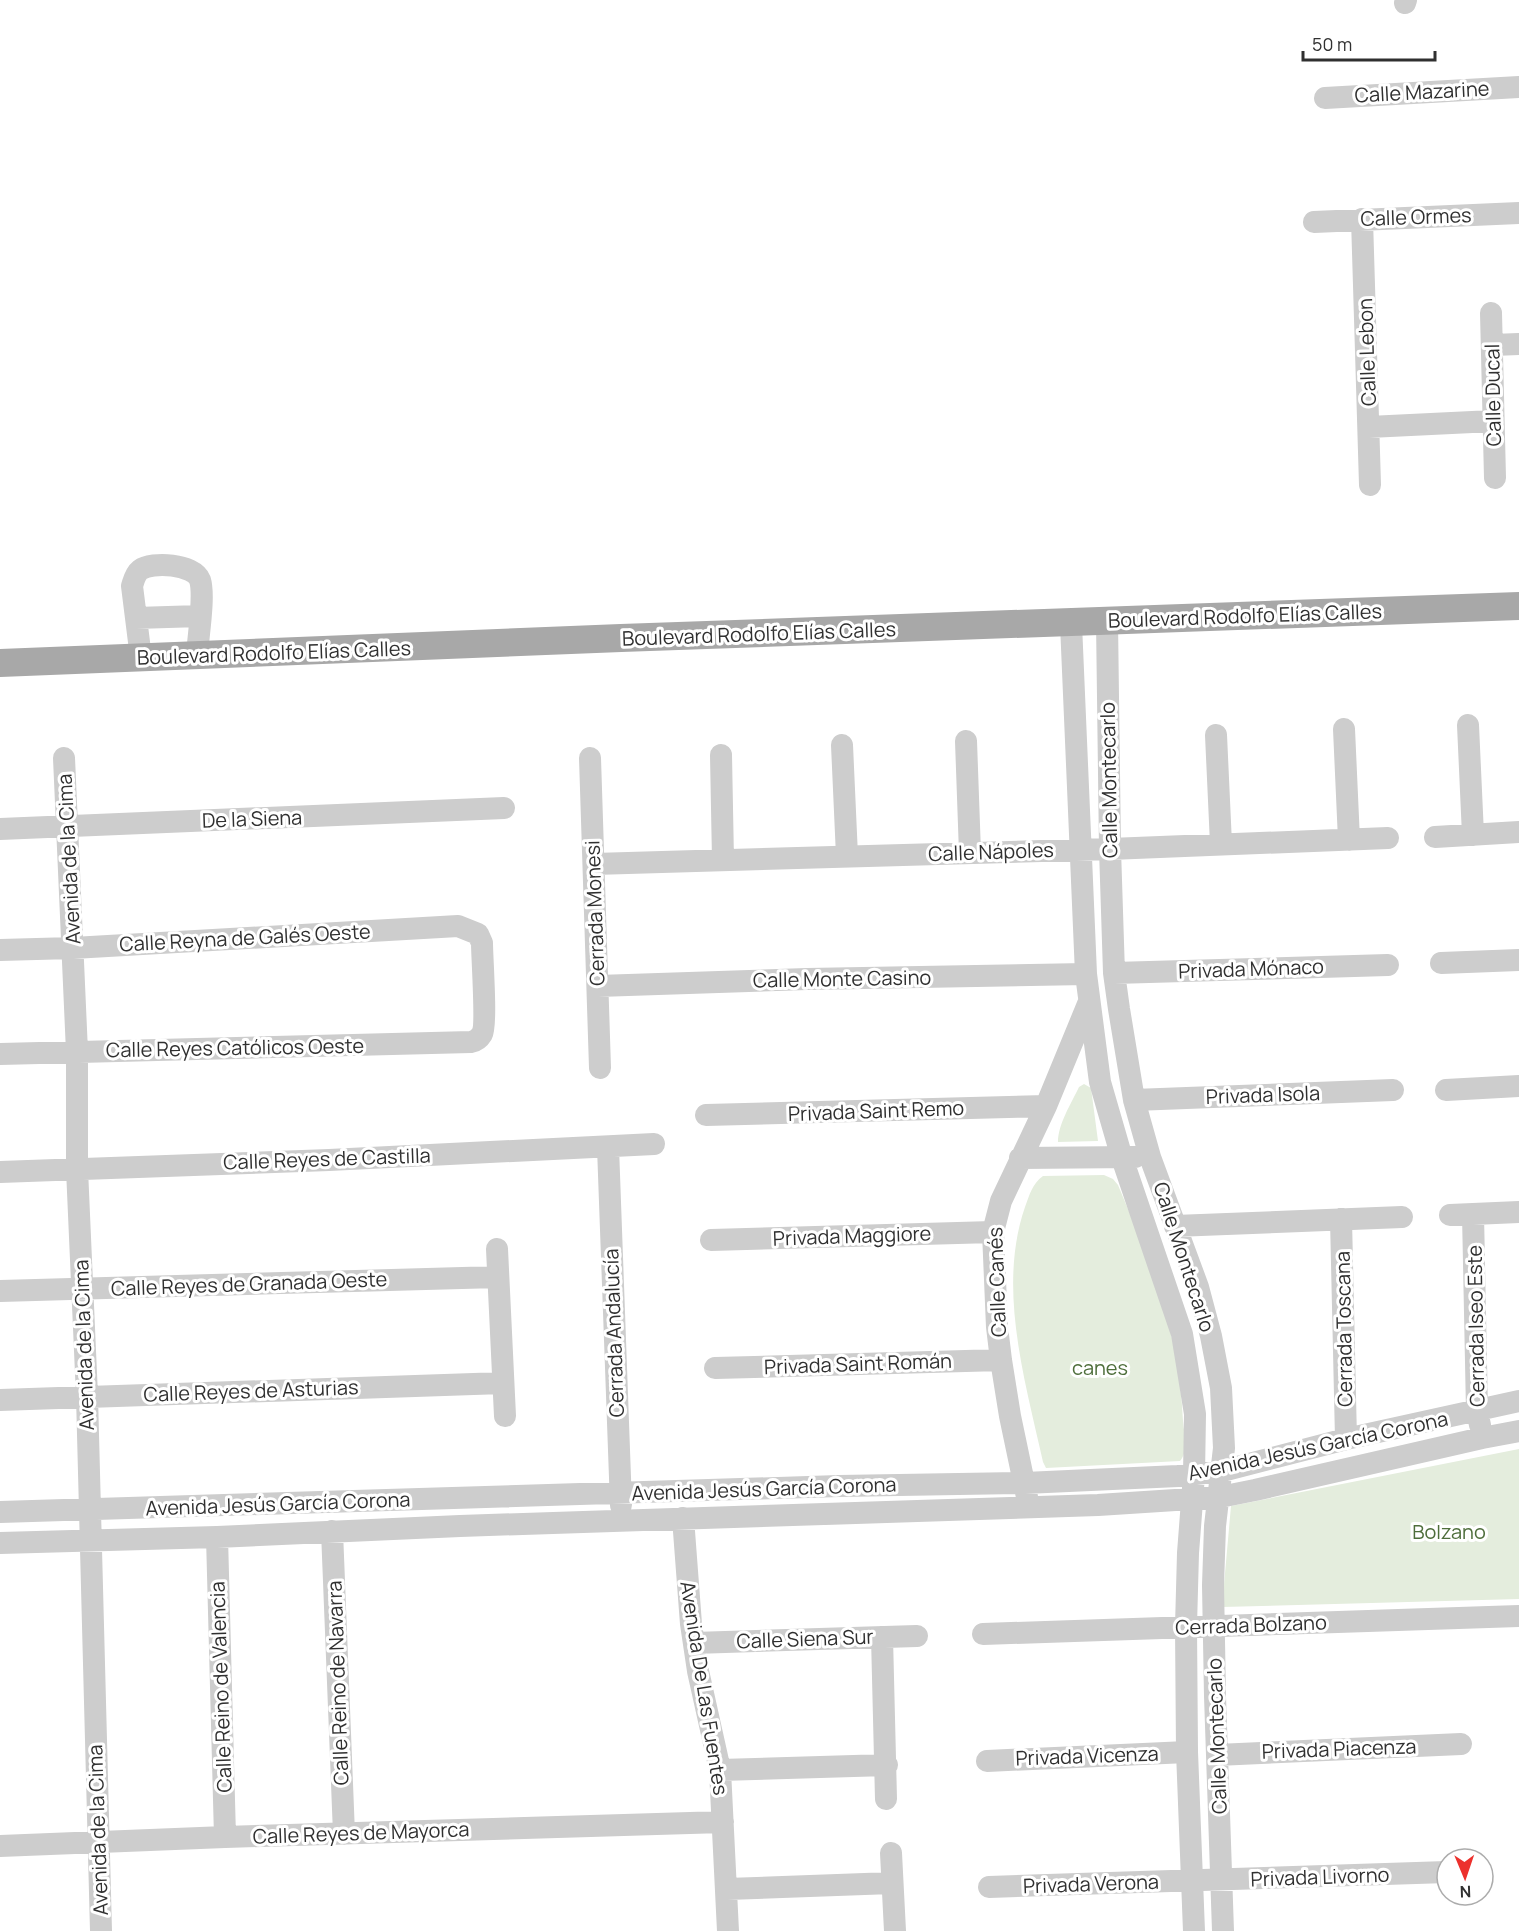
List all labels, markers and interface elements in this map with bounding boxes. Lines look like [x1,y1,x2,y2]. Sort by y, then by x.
scale bar [1303,24,1435,62]
text: 50 m [1312,32,1352,56]
street label: Calle Mazarine [1354,74,1490,109]
street label: Calle Ormes [1360,201,1472,232]
street label: Calle Lebon [1351,298,1382,406]
street label: Calle Ducal [1478,344,1507,447]
street label: Boulevard Rodolfo Elías Calles [1108,597,1382,634]
street label: Boulevard Rodolfo Elías Calles [622,615,896,652]
street label: Boulevard Rodolfo Elías Calles [137,634,411,671]
street label: Calle Montecarlo [1094,702,1123,858]
street label: Avenida de la Cima [51,773,86,945]
street label: De la Siena [201,803,303,834]
street label: Calle Nápoles [928,836,1054,867]
street label: Cerrada Monesi [578,840,611,986]
street label: Calle Reyna de Galés Oeste [119,917,371,958]
street label: Privada Mónaco [1178,952,1324,985]
street label: Calle Monte Casino [753,963,932,994]
street label: Calle Reyes Católicos Oeste [106,1032,364,1063]
street label: Privada Isola [1205,1079,1321,1110]
street label: Privada Saint Remo [787,1094,965,1127]
street label: Calle Reyes de Castilla [223,1141,431,1176]
street label: Calle Montecarlo [1148,1178,1221,1335]
street label: Privada Maggiore [772,1219,932,1252]
street label: Calle Canés [981,1227,1012,1337]
street label: Cerrada Iseo Este [1461,1245,1490,1407]
street label: Cerrada Andalucía [597,1248,630,1418]
street label: Cerrada Toscana [1329,1251,1358,1407]
street label: Avenida de la Cima [67,1259,100,1431]
street label: Calle Reyes de Granada Oeste [110,1265,388,1302]
street label: Privada Saint Román [764,1347,952,1380]
park label: canes [1072,1354,1128,1381]
street label: Calle Reyes de Asturias [143,1373,359,1408]
street label: Avenida Jesús García Corona [1185,1405,1450,1486]
street label: Avenida Jesús García Corona [631,1470,897,1507]
street label: Avenida Jesús García Corona [145,1485,411,1522]
park label: Bolzano [1412,1518,1486,1545]
street label: Avenida De Las Fuentes [674,1579,735,1797]
street label: Calle Reino de Navarra [320,1580,355,1786]
street label: Calle Reino de Valencia [203,1581,238,1793]
street label: Cerrada Bolzano [1175,1608,1327,1641]
street label: Calle Siena Sur [736,1623,874,1654]
street label: Calle Montecarlo [1200,1657,1233,1814]
street label: Privada Piacenza [1261,1732,1417,1765]
street label: Privada Vicenza [1015,1740,1159,1771]
street label: Avenida de la Cima [81,1744,114,1916]
street label: Calle Reyes de Mayorca [252,1815,470,1850]
north arrow [1435,1847,1495,1907]
street label: Privada Livorno [1250,1861,1390,1892]
street label: Privada Verona [1023,1868,1159,1899]
text: N [1459,1881,1472,1903]

